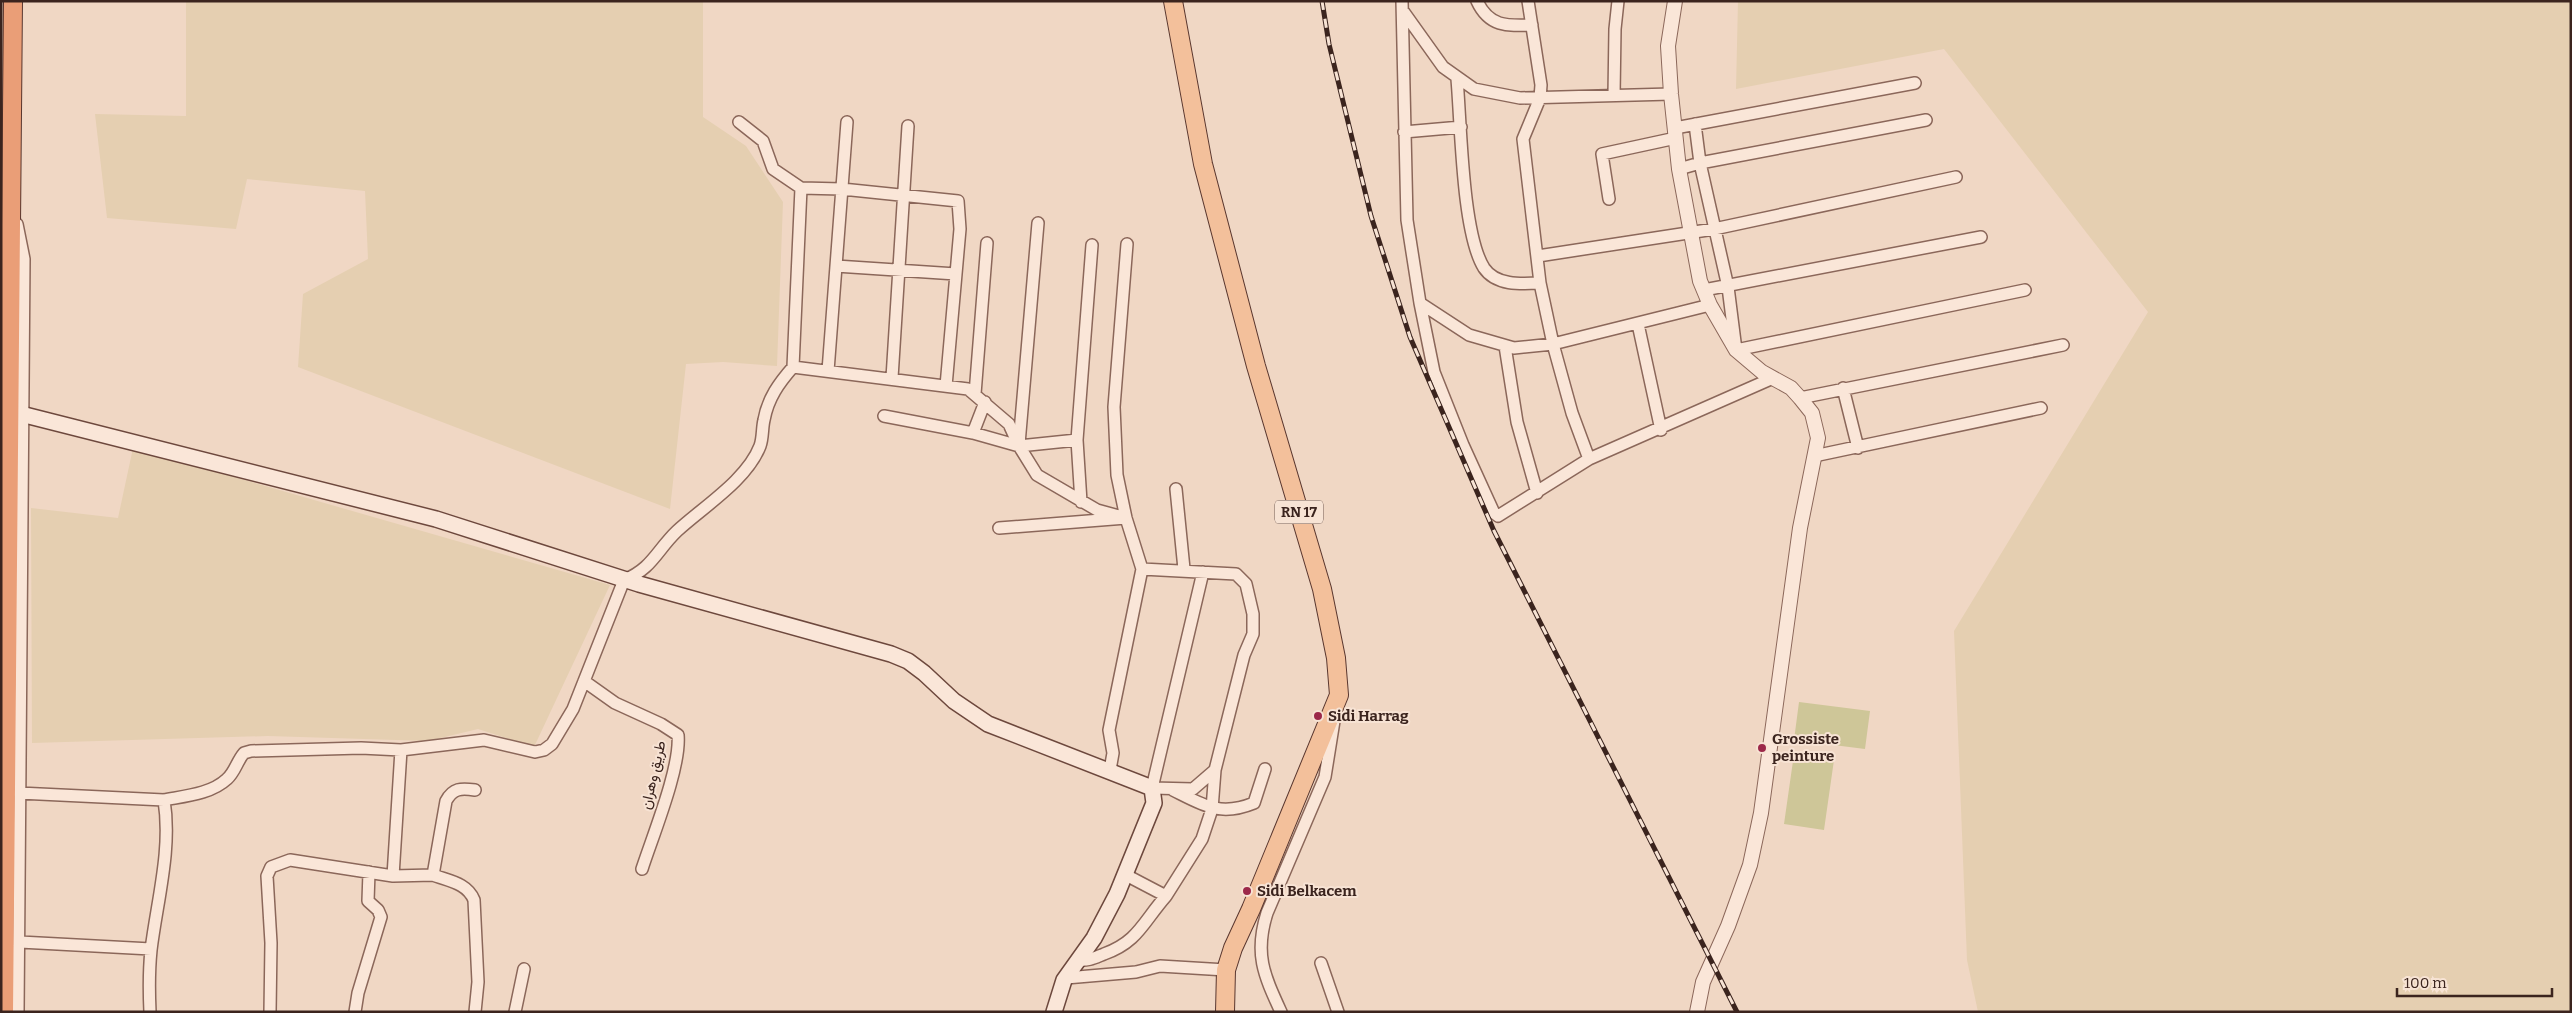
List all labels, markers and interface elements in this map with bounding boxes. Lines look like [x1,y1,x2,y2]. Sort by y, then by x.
road number: RN 17 [1275,501,1323,524]
place label: Sidi Harrag [1328,707,1409,725]
marker: Sidi Harrag [1312,710,1324,722]
place label: Grossiste peinture [1772,730,1839,765]
street label: طريق وهران [636,739,671,811]
marker: Grossiste peinture [1756,742,1768,754]
place label: Sidi Belkacem [1257,882,1357,900]
marker: Sidi Belkacem [1241,885,1253,897]
scale bar [2397,966,2552,998]
text: 100 m [2404,974,2447,992]

